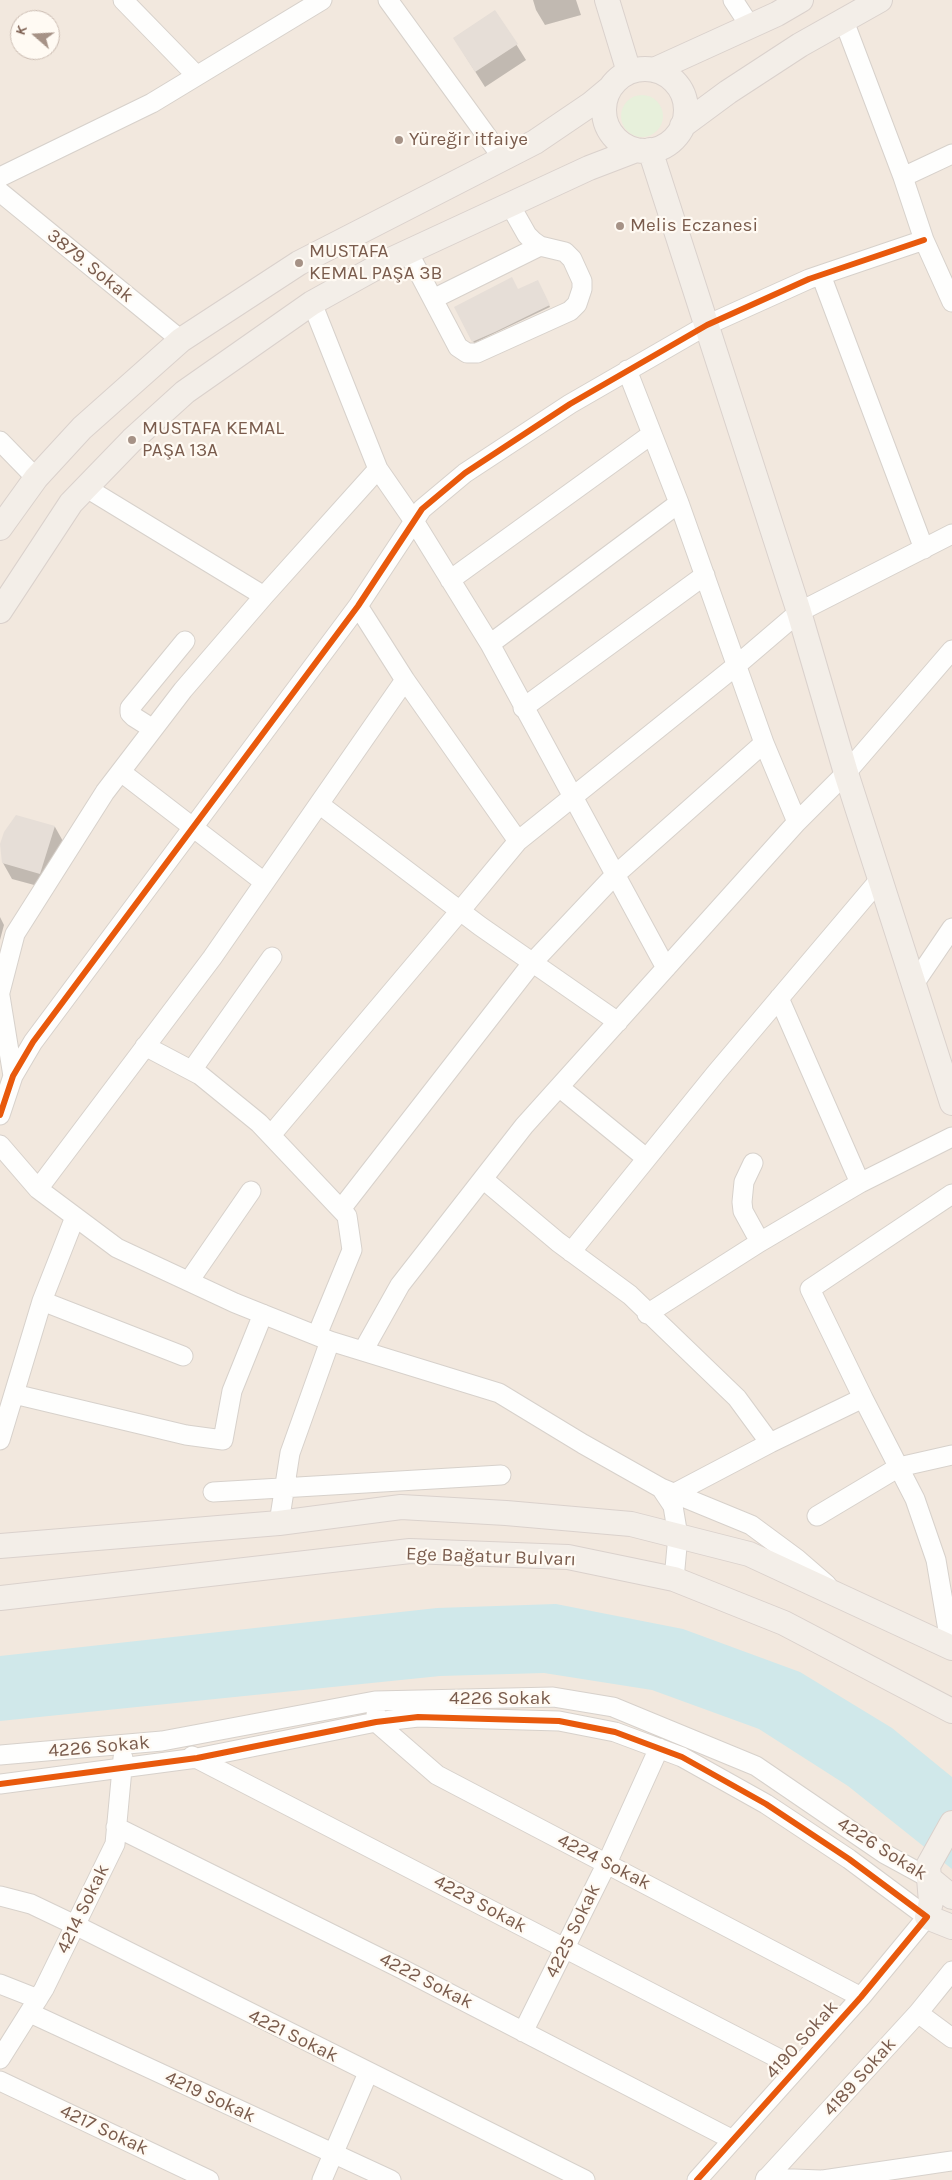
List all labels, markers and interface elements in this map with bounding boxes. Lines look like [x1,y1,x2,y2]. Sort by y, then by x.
north arrow [10,10,60,60]
text: K [12,23,31,37]
place label: Yüreğir itfaiye [409,129,528,151]
marker: Yüreğir itfaiye [393,134,405,146]
place label: Melis Eczanesi [630,215,758,237]
marker: Melis Eczanesi [614,220,626,232]
street label: 3879. Sokak [42,224,138,308]
place label: MUSTAFA KEMAL PAŞA 3B [309,241,442,285]
marker: MUSTAFA KEMAL PAŞA 3B [293,257,305,269]
place label: MUSTAFA KEMAL PAŞA 13A [142,418,284,462]
marker: MUSTAFA KEMAL PAŞA 13A [126,434,138,446]
street label: Ege Bağatur Bulvarı [405,1543,577,1571]
street label: 4226 Sokak [449,1688,551,1710]
street label: 4226 Sokak [47,1731,151,1763]
street label: 4226 Sokak [833,1812,931,1886]
street label: 4224 Sokak [554,1829,654,1895]
street label: 4214 Sokak [52,1861,114,1957]
street label: 4223 Sokak [430,1870,530,1938]
street label: 4225 Sokak [540,1880,606,1982]
street label: 4222 Sokak [375,1948,477,2014]
street label: 4190 Sokak [761,1996,843,2084]
street label: 4221 Sokak [244,2004,342,2068]
street label: 4189 Sokak [819,2033,901,2121]
street label: 4219 Sokak [161,2066,259,2128]
street label: 4217 Sokak [56,2100,152,2160]

